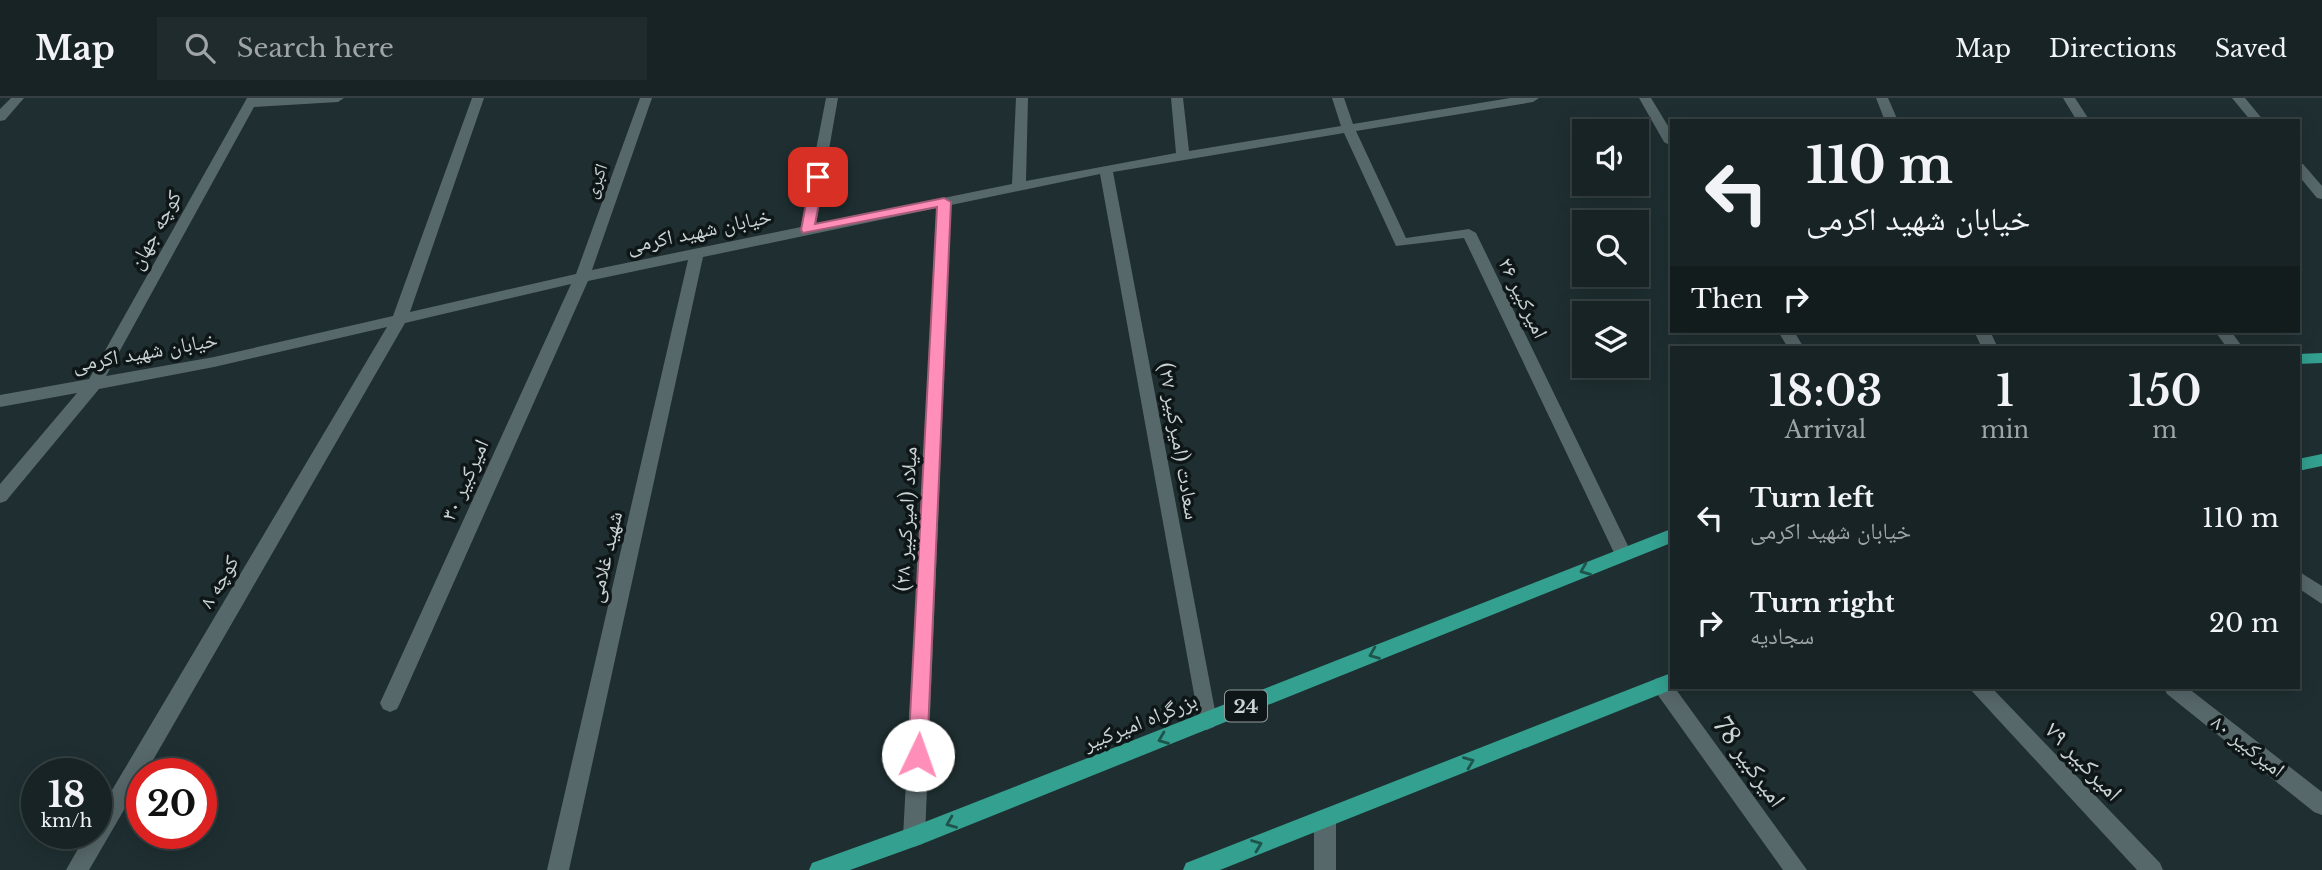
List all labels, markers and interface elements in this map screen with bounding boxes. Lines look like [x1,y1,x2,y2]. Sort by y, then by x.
search box [157,17,647,80]
text: Map [35,28,115,69]
icon: search [181,29,219,67]
text: Search here [237,32,394,64]
text: Map [1955,34,2011,63]
text: Directions [2049,34,2177,63]
text: Saved [2215,34,2287,63]
map controls [1572,119,1649,378]
button: sound [1572,119,1649,196]
text: 110 m [1806,135,1953,196]
pin [788,147,848,207]
icon: left [1691,147,1782,238]
icon: arrive [799,158,837,196]
street label: اکبری [580,161,612,201]
street label: کوچه جهان [123,186,187,274]
text: خیابان شهید اکرمی [1806,199,2030,239]
street label: خیابان شهید اکرمی [624,203,774,259]
button: search [1572,210,1649,287]
street label: امیرکبیر ۲۶ [1492,253,1554,343]
icon: right [1777,280,1815,318]
text: Then [1691,283,1763,315]
button: layers [1572,301,1649,378]
street label: خیابان شهید اکرمی [70,326,220,378]
street label: سعادت (امیرکبیر ۲۷) [1152,360,1206,522]
text: 18:03 [1768,365,1883,417]
text: 1 [1996,365,2014,417]
text: 150 [2127,365,2202,417]
text: Arrival [1785,416,1866,444]
text: min [1981,416,2029,444]
text: m [2152,416,2177,444]
street label: امیرکبیر ۳۰ [436,435,494,525]
street label: میلاد (امیرکبیر ۲۸) [889,446,923,592]
text: Turn left [1750,482,1874,514]
icon: left [1691,499,1729,537]
text: 110 m [2202,502,2279,534]
street label: شهید غلامی [582,509,628,605]
text: خیابان شهید اکرمی [1750,517,1911,545]
street label: کوچه ۸ [194,551,245,613]
one-way arrow [1579,561,1591,575]
text: Turn right [1750,587,1895,619]
icon: right [1691,604,1729,642]
text: 20 m [2209,607,2279,639]
text: سجادیه [1750,622,1814,650]
one-way arrow [1368,646,1380,660]
street label: بزرگراه امیرکبیر [1078,687,1201,757]
road number: 24 [1225,691,1267,722]
street label: امیرکبیر ۸۰ [2206,709,2290,783]
street label: امیرکبیر 78 [1708,711,1792,813]
street label: امیرکبیر ۷۹ [2039,715,2129,807]
position arrow [881,718,955,792]
one-way arrow [1157,731,1169,745]
one-way arrow [1462,756,1474,770]
speed limit sign: 20 [126,758,217,849]
text: 18 [48,773,85,816]
text: km/h [41,810,92,832]
one-way arrow [946,814,958,828]
one-way arrow [1251,840,1263,854]

